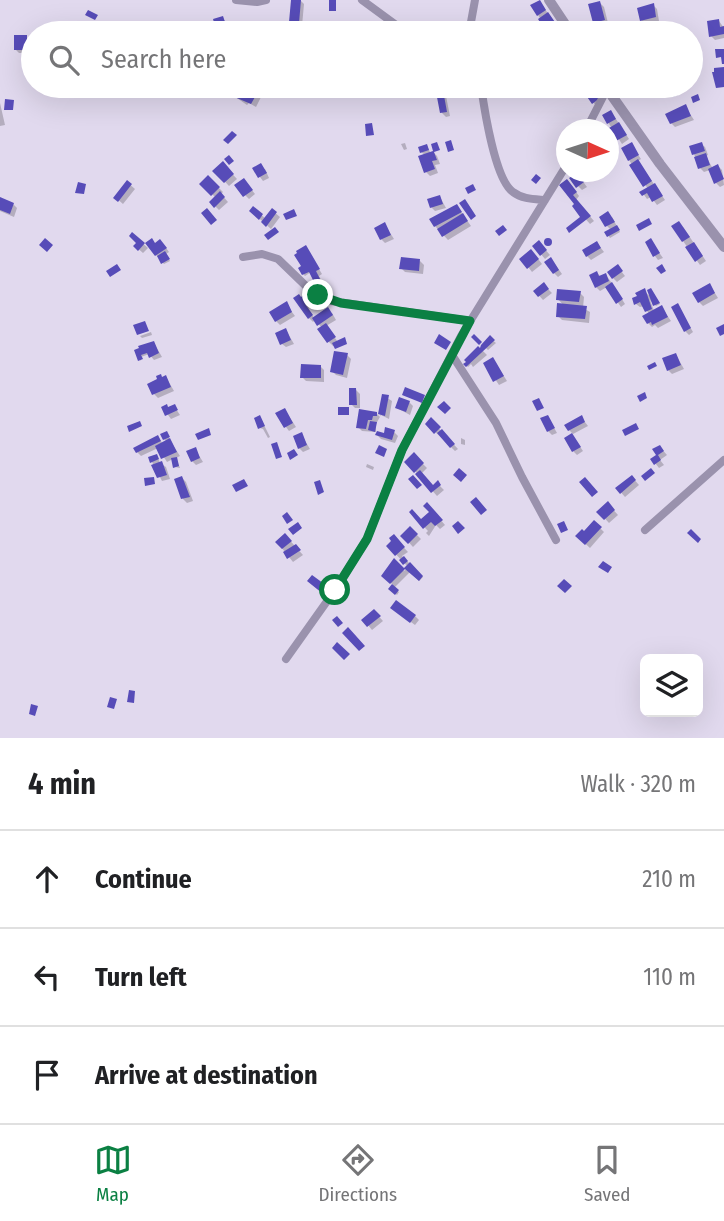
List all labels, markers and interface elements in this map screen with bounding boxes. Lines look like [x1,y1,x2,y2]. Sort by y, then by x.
search box [21,21,703,98]
icon: search [45,41,83,79]
text: Search here [101,44,226,75]
north arrow [556,119,619,182]
route end [302,279,333,310]
route start [319,574,350,605]
map controls [640,654,703,717]
button: layers [640,654,703,717]
text: 4 min [28,766,96,802]
text: Walk · 320 m [581,770,696,798]
icon: ahead [28,860,66,898]
text: Continue [95,864,192,895]
text: 210 m [642,865,696,893]
icon: left [28,958,66,996]
text: Turn left [95,962,187,993]
text: 110 m [643,963,696,991]
icon: arrive [28,1056,66,1094]
text: Arrive at destination [95,1060,318,1091]
tab: Map [94,1141,132,1206]
tab: Directions [319,1141,397,1206]
tab: Saved [584,1141,630,1206]

